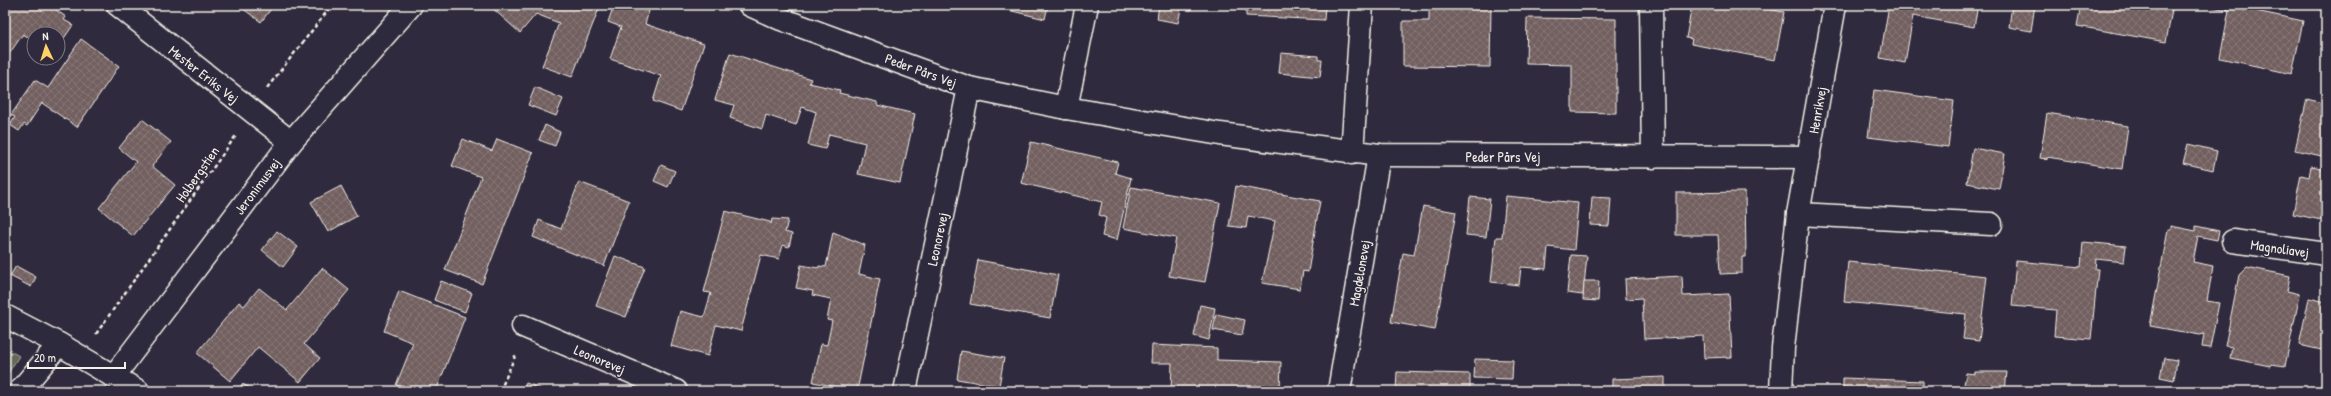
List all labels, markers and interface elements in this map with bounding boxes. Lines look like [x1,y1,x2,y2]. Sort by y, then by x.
north arrow [26,26,66,66]
text: N [42,29,49,43]
street label: Mester Eriks Vej [164,41,243,108]
street label: Peder Pårs Vej [882,48,959,93]
street label: Henrikvej [1804,85,1831,135]
street label: Holbergstien [171,142,224,206]
street label: Peder Pårs Vej [1466,147,1540,167]
street label: Jeronimusvej [229,154,285,219]
street label: Leonorevej [922,211,953,268]
street label: Magnoliavej [2249,234,2310,262]
street label: Magdelonevej [1344,238,1375,308]
street label: Leonorevej [571,340,628,379]
scale bar [28,344,125,370]
text: 20 m [34,349,56,366]

